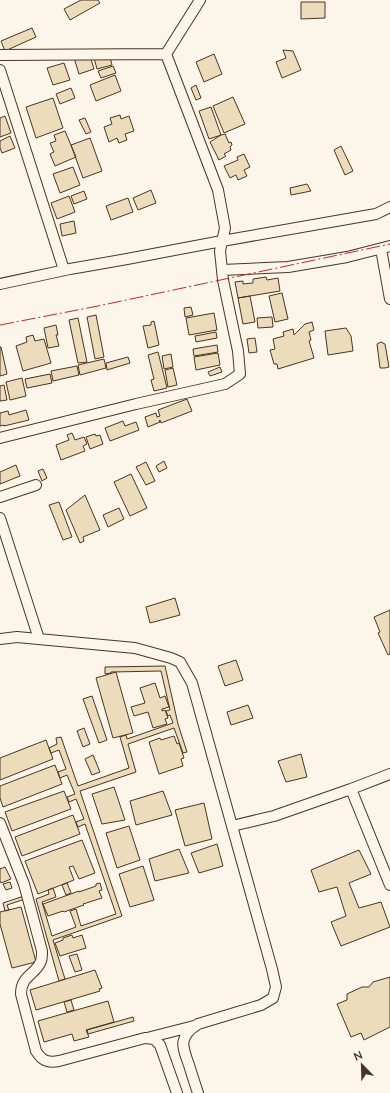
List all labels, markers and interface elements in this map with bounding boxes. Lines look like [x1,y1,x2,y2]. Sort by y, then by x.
north arrow [342,1045,382,1085]
text: N [352,1048,365,1064]

